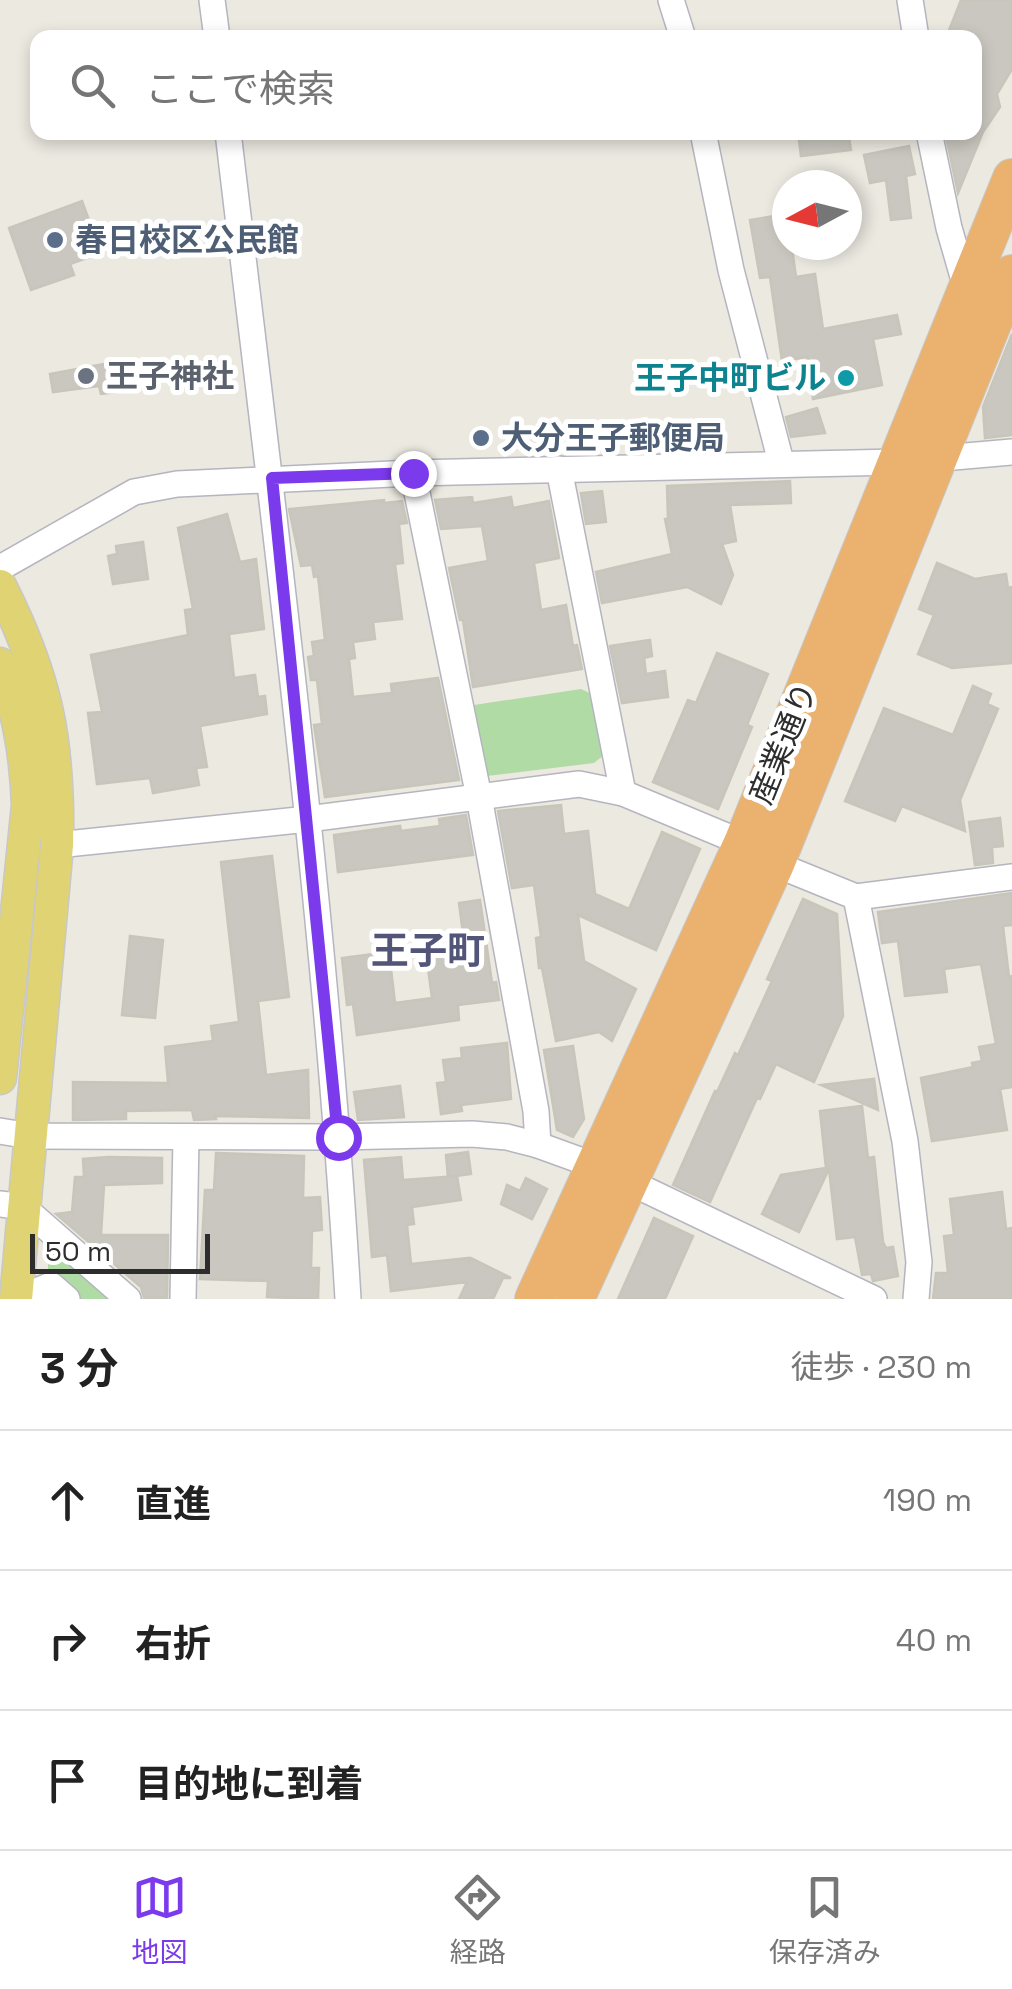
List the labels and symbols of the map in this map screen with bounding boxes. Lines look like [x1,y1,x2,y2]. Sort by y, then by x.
north arrow [772,170,862,260]
place label: 春日校区公民館 [75,220,299,260]
marker: 春日校区公民館 [44,229,66,251]
place label: 王子神社 [106,356,234,396]
place label: 王子中町ビル [634,358,826,398]
marker: 王子神社 [75,365,97,387]
marker: 王子中町ビル [835,367,857,389]
place label: 大分王子郵便局 [501,418,725,458]
marker: 大分王子郵便局 [470,427,492,449]
route end [391,451,437,497]
street label: 産業通り [740,676,826,810]
district label: 王子町 [371,927,485,975]
route start [316,1115,362,1161]
scale bar [30,1229,210,1274]

